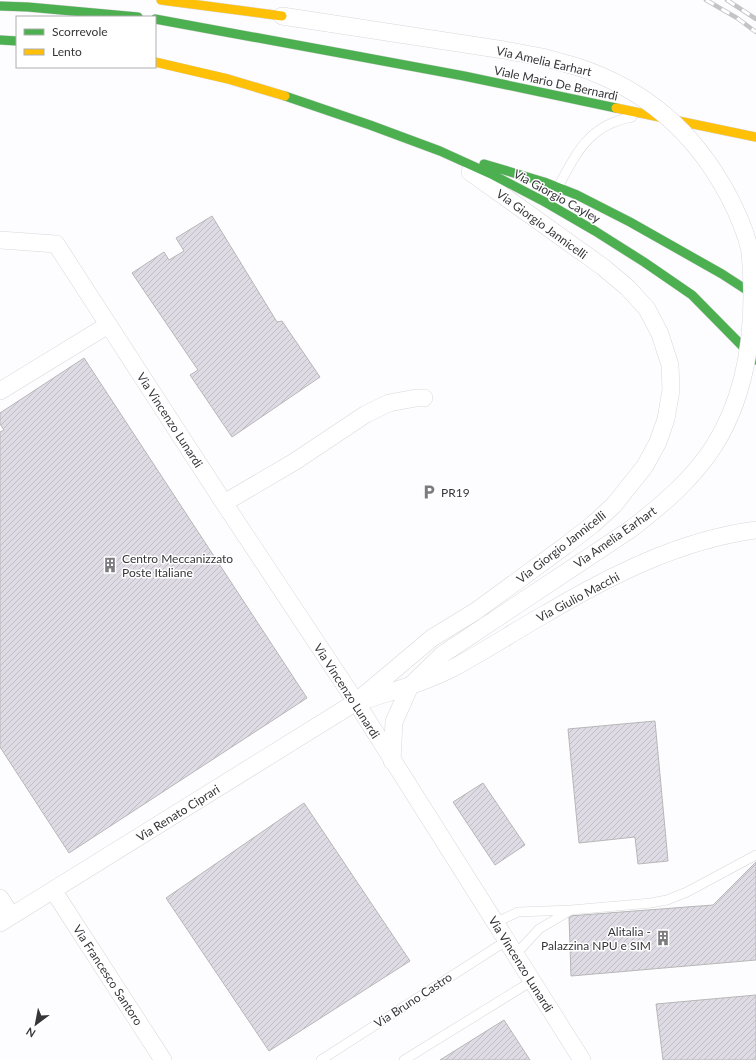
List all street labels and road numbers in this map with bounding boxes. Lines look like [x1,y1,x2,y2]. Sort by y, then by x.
street label: Via Amelia Earhart [495,43,594,79]
street label: Viale Mario De Bernardi [493,63,620,104]
street label: Via Giorgio Cayley [511,166,604,226]
street label: Via Giorgio Jannicelli [494,186,591,262]
street label: Via Vincenzo Lunardi [134,370,206,470]
street label: Via Amelia Earhart [571,503,660,571]
street label: Via Giorgio Jannicelli [513,507,609,586]
street label: Via Giulio Macchi [534,569,622,625]
street label: Via Vincenzo Lunardi [311,641,383,741]
street label: Via Renato Ciprari [134,781,223,845]
street label: Via Vincenzo Lunardi [485,913,557,1015]
street label: Via Francesco Santoro [70,922,146,1028]
street label: Via Bruno Castro [371,969,455,1031]

